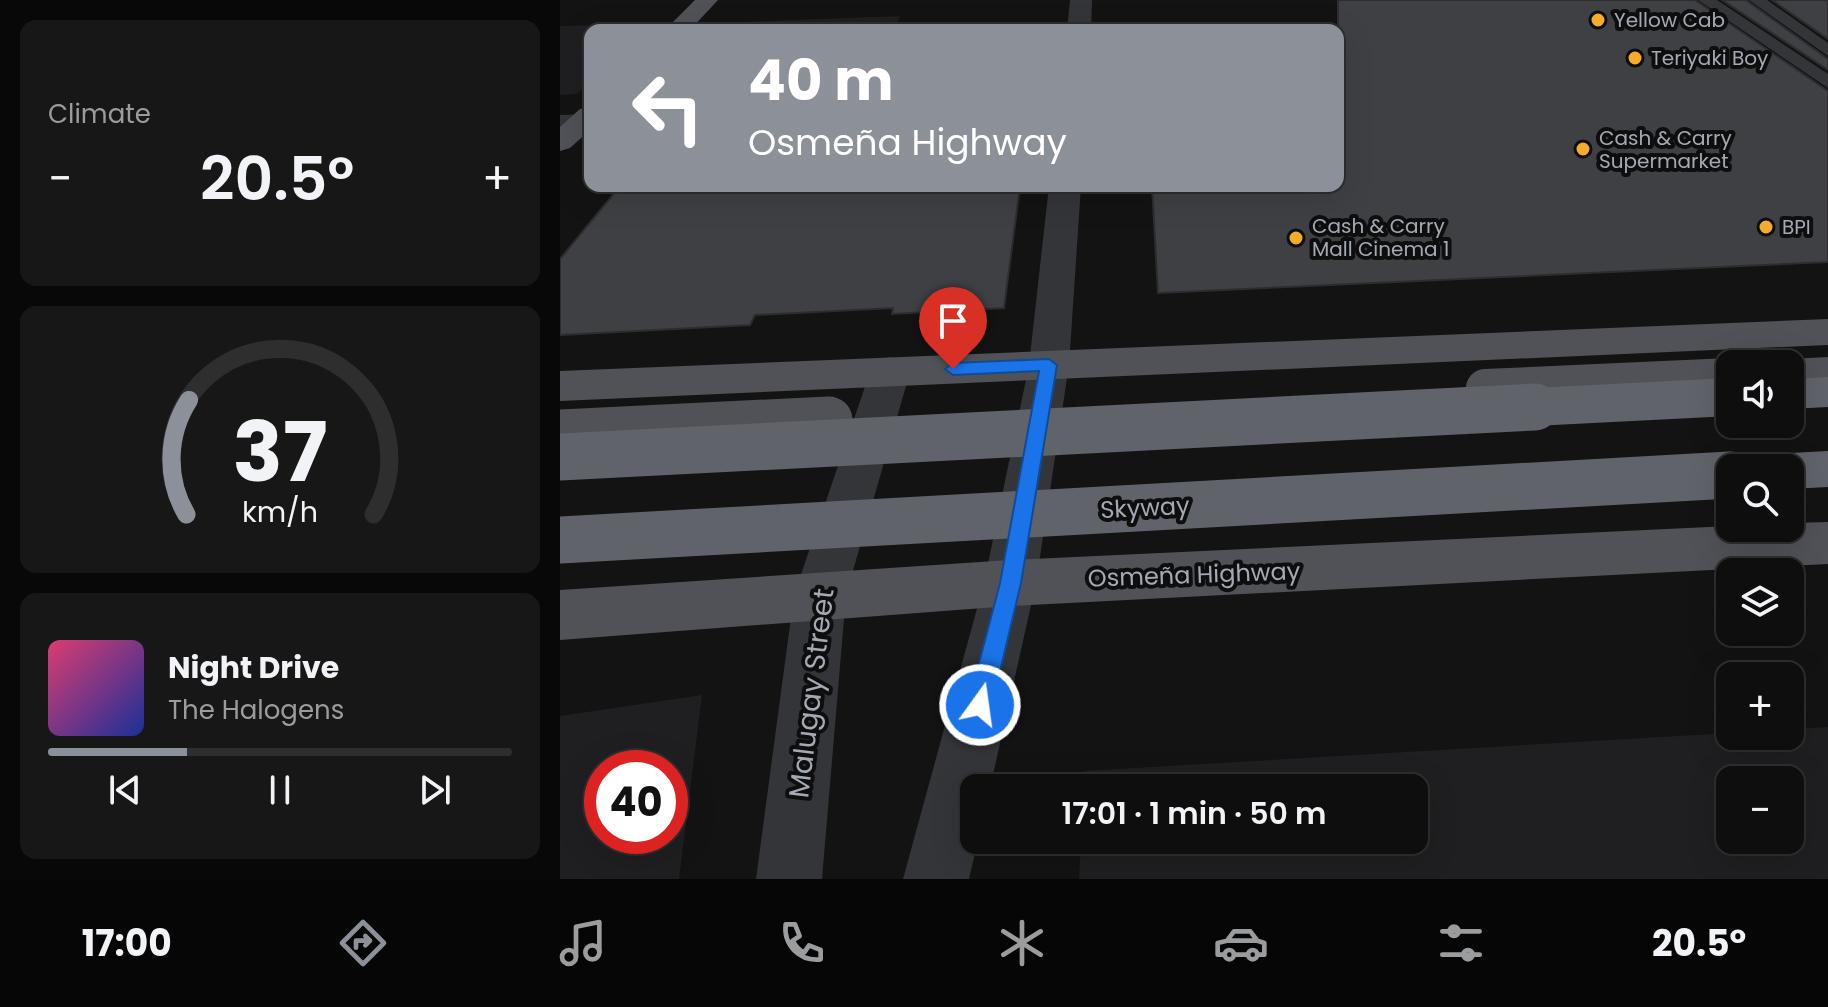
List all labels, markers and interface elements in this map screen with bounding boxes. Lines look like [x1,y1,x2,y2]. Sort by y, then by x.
place label: Yellow Cab [1614,6,1725,34]
marker: Yellow Cab [1589,11,1607,29]
text: 40 m [748,41,894,120]
place label: Teriyaki Boy [1651,44,1768,72]
marker: Teriyaki Boy [1626,49,1644,67]
icon: left [616,56,720,160]
text: Climate [48,96,151,132]
text: Osmeña Highway [748,117,1067,168]
place label: Cash & Carry Supermarket [1599,124,1732,175]
text: 20.5° [200,137,354,221]
marker: Cash & Carry Supermarket [1574,140,1592,158]
text: − [48,148,72,209]
text: + [482,148,512,209]
place label: Cash & Carry Mall Cinema 1 [1312,212,1449,263]
place label: BPI [1782,213,1811,241]
marker: BPI [1757,218,1775,236]
marker: Cash & Carry Mall Cinema 1 [1287,229,1305,247]
pin [919,287,987,369]
icon: arrive [931,299,975,343]
map controls [1716,350,1804,854]
button: sound [1716,350,1804,438]
text: 37 [233,394,327,510]
button: search [1716,454,1804,542]
street label: Skyway [1099,489,1191,526]
text: km/h [242,493,318,533]
street label: Osmeña Highway [1087,554,1301,595]
button: layers [1716,558,1804,646]
street label: Malugay Street [779,586,844,800]
text: Night Drive [168,646,339,689]
button: + [1716,662,1804,750]
position arrow [938,663,1022,747]
text: The Halogens [168,692,344,728]
speed limit sign: 40 [584,750,688,854]
button: − [1716,766,1804,854]
icon: previous [103,768,147,812]
icon: pause [258,768,302,812]
icon: next [413,768,457,812]
text: 17:01 · 1 min · 50 m [1061,792,1327,835]
icon: directions [335,915,391,971]
icon: music [555,915,611,971]
icon: phone [774,915,830,971]
icon: climate [994,915,1050,971]
icon: car [1213,915,1269,971]
icon: filters [1433,915,1489,971]
text: 17:00 [82,918,172,969]
text: 20.5° [1652,918,1746,969]

